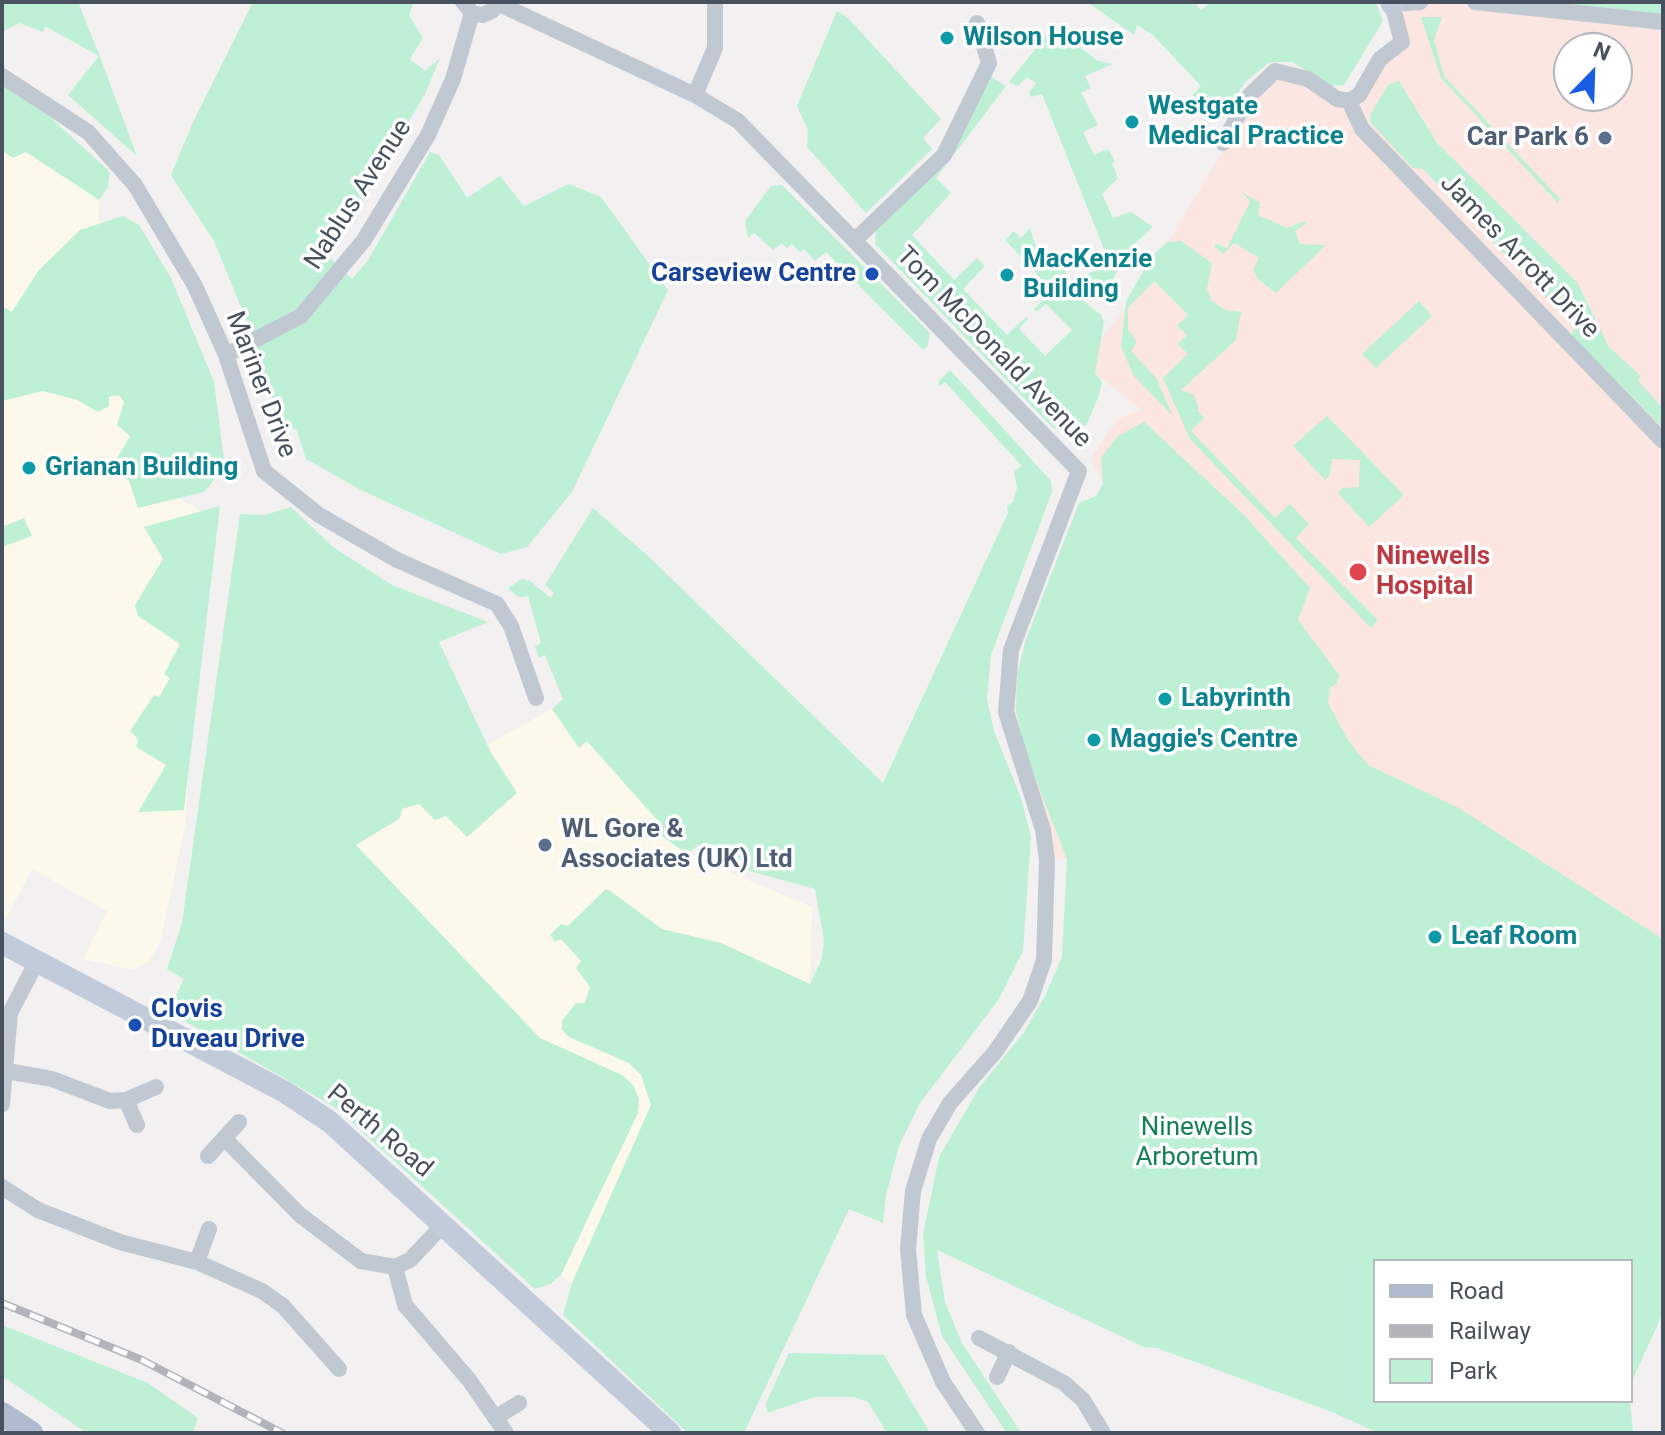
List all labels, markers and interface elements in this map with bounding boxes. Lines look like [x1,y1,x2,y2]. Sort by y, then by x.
place label: Wilson House [963,22,1124,54]
marker: Wilson House [938,29,956,47]
north arrow [1553,32,1633,112]
text: N [1590,37,1614,66]
place label: Westgate Medical Practice [1148,91,1344,152]
marker: Westgate Medical Practice [1123,113,1141,131]
street label: Nablus Avenue [299,114,419,276]
place label: Car Park 6 [1467,122,1589,154]
marker: Car Park 6 [1596,129,1614,147]
street label: James Arrott Drive [1433,168,1605,346]
street label: Tom McDonald Avenue [889,241,1097,455]
place label: MacKenzie Building [1023,244,1152,306]
place label: Carseview Centre [651,258,856,290]
marker: Carseview Centre [863,265,881,283]
marker: MacKenzie Building [998,266,1016,284]
street label: Mariner Drive [218,308,302,462]
place label: Grianan Building [45,452,238,484]
marker: Grianan Building [20,459,38,477]
place label: Ninewells Hospital [1376,541,1490,602]
marker: Ninewells Hospital [1347,561,1369,583]
place label: Labyrinth [1181,683,1291,715]
marker: Labyrinth [1156,690,1174,708]
place label: Maggie's Centre [1110,724,1298,756]
marker: Maggie's Centre [1085,731,1103,749]
place label: WL Gore & Associates (UK) Ltd [561,814,793,876]
marker: WL Gore & Associates (UK) Ltd [536,836,554,854]
place label: Leaf Room [1451,921,1577,953]
marker: Leaf Room [1426,928,1444,946]
place label: Clovis Duveau Drive [151,994,305,1056]
marker: Clovis Duveau Drive [126,1016,144,1034]
street label: Perth Road [320,1079,438,1185]
park label: Ninewells Arboretum [1135,1112,1259,1174]
legend [1373,1259,1633,1403]
text: Road [1449,1277,1504,1305]
text: Railway [1449,1317,1531,1345]
text: Park [1449,1357,1497,1385]

